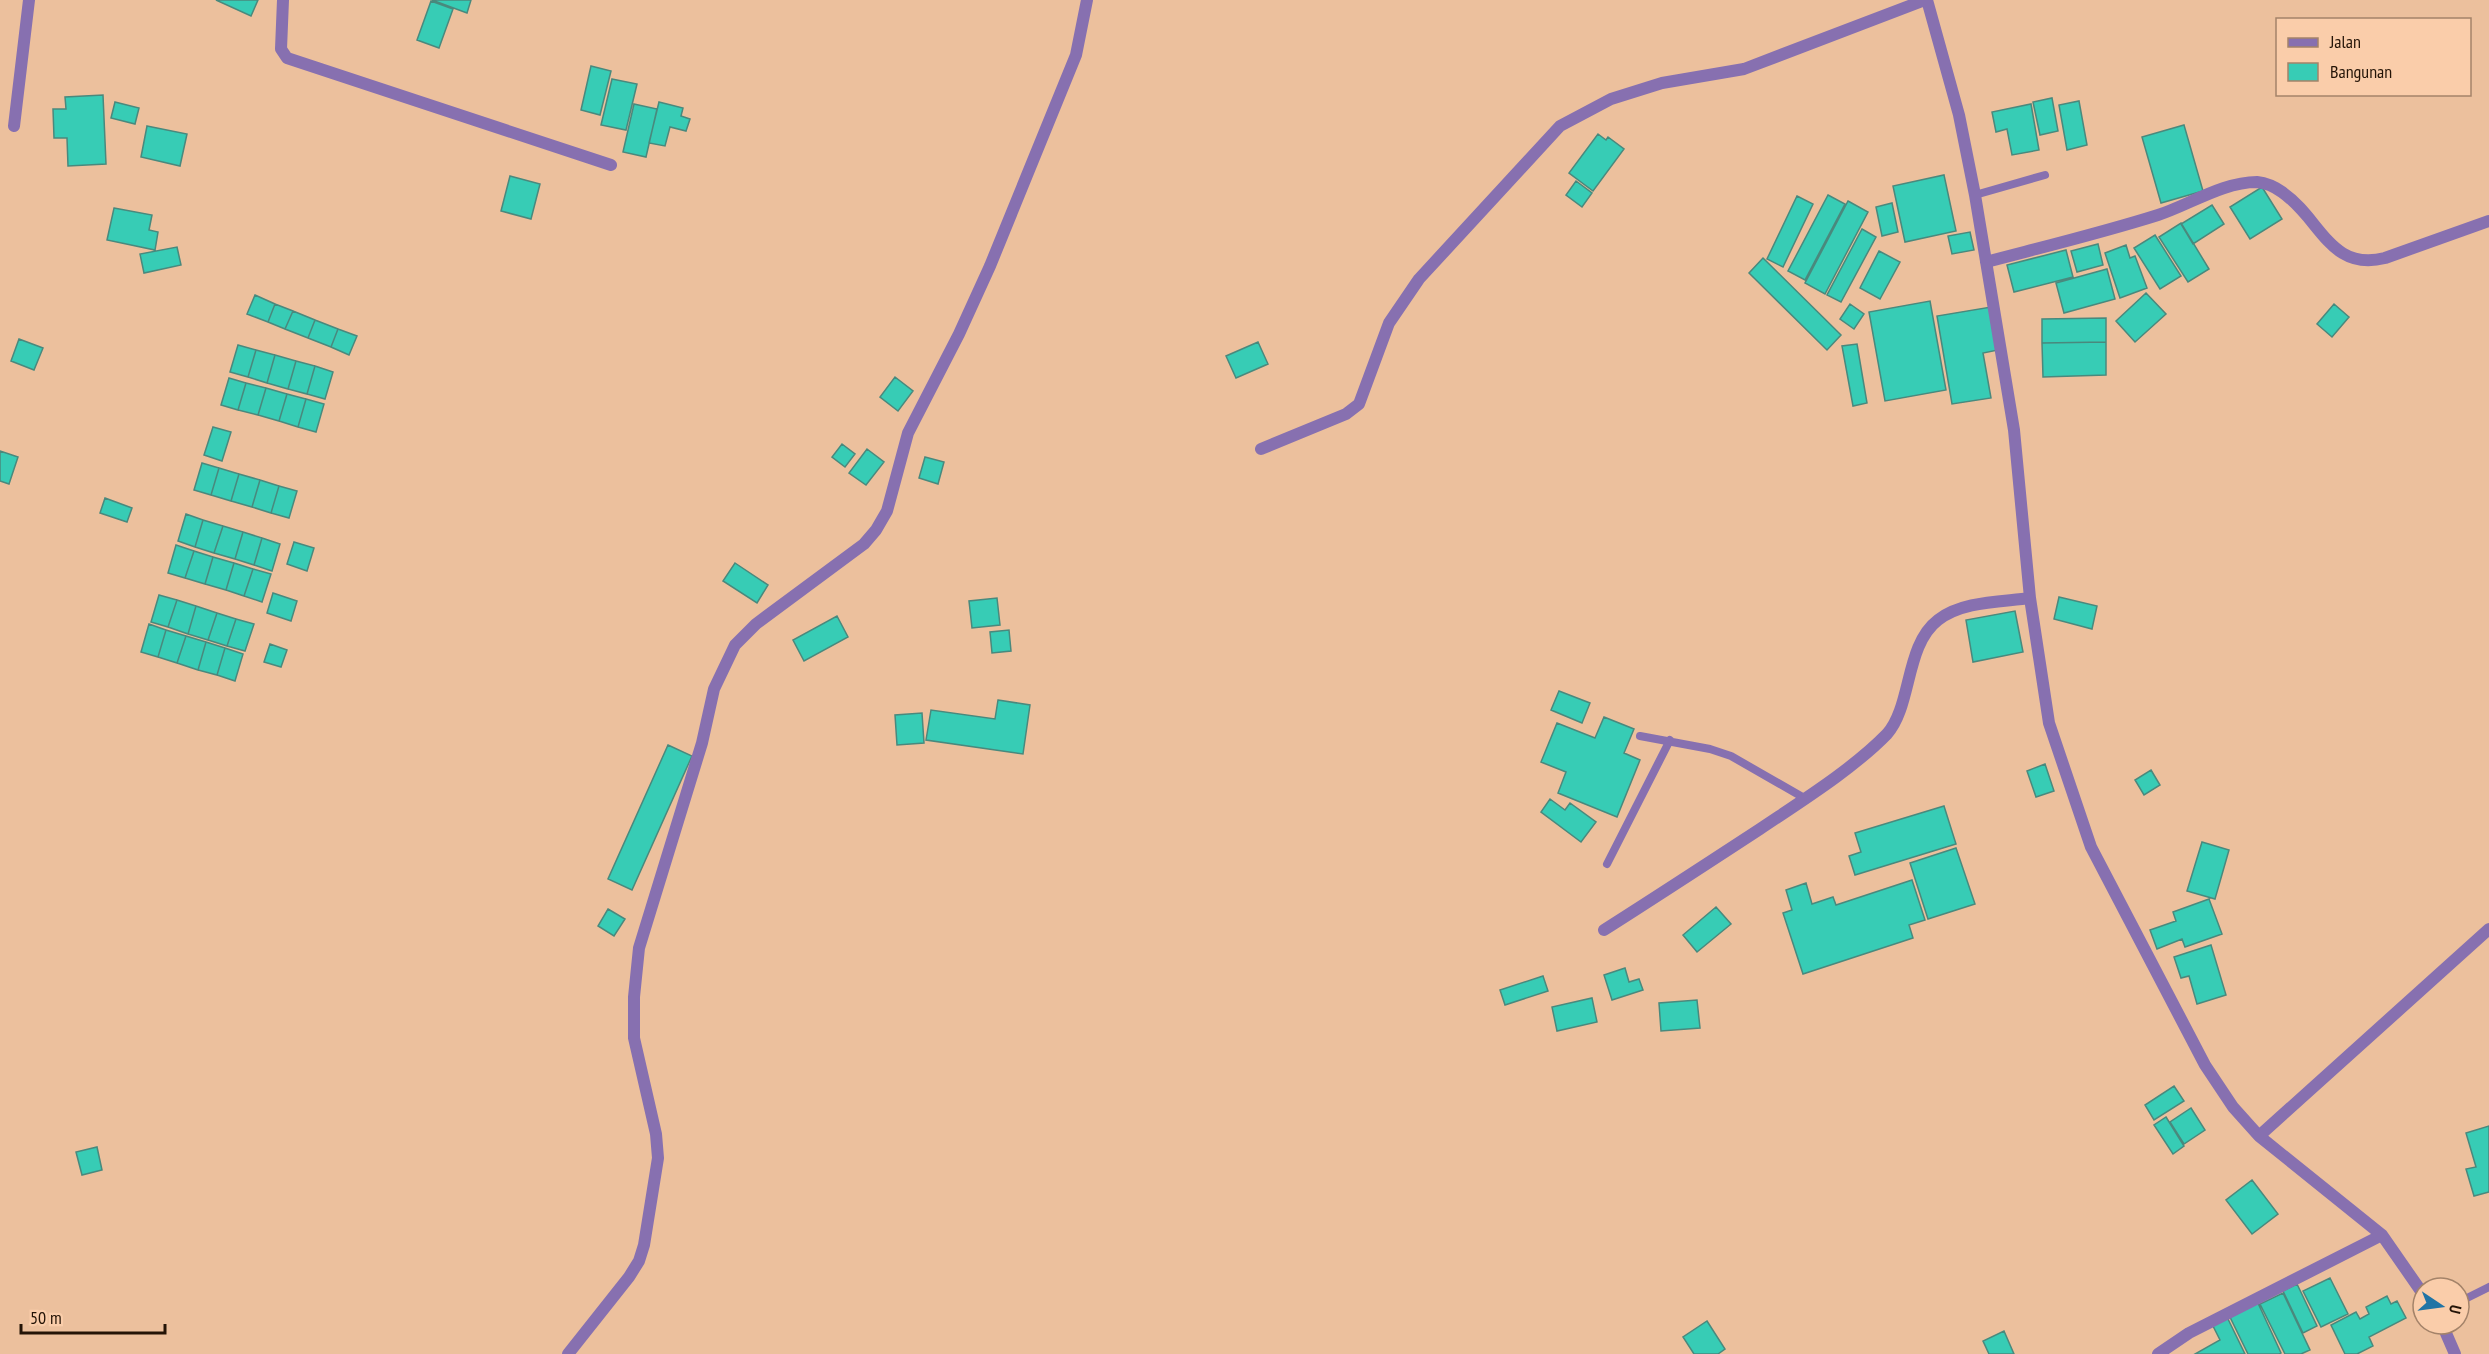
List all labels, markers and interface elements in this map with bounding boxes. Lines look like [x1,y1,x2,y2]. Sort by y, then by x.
legend [2276,18,2471,96]
text: Jalan [2329,30,2361,53]
text: Bangunan [2330,60,2392,83]
north arrow [2411,1276,2471,1336]
scale bar [21,1297,165,1335]
text: U [2445,1303,2466,1316]
text: 50 m [30,1306,62,1329]

